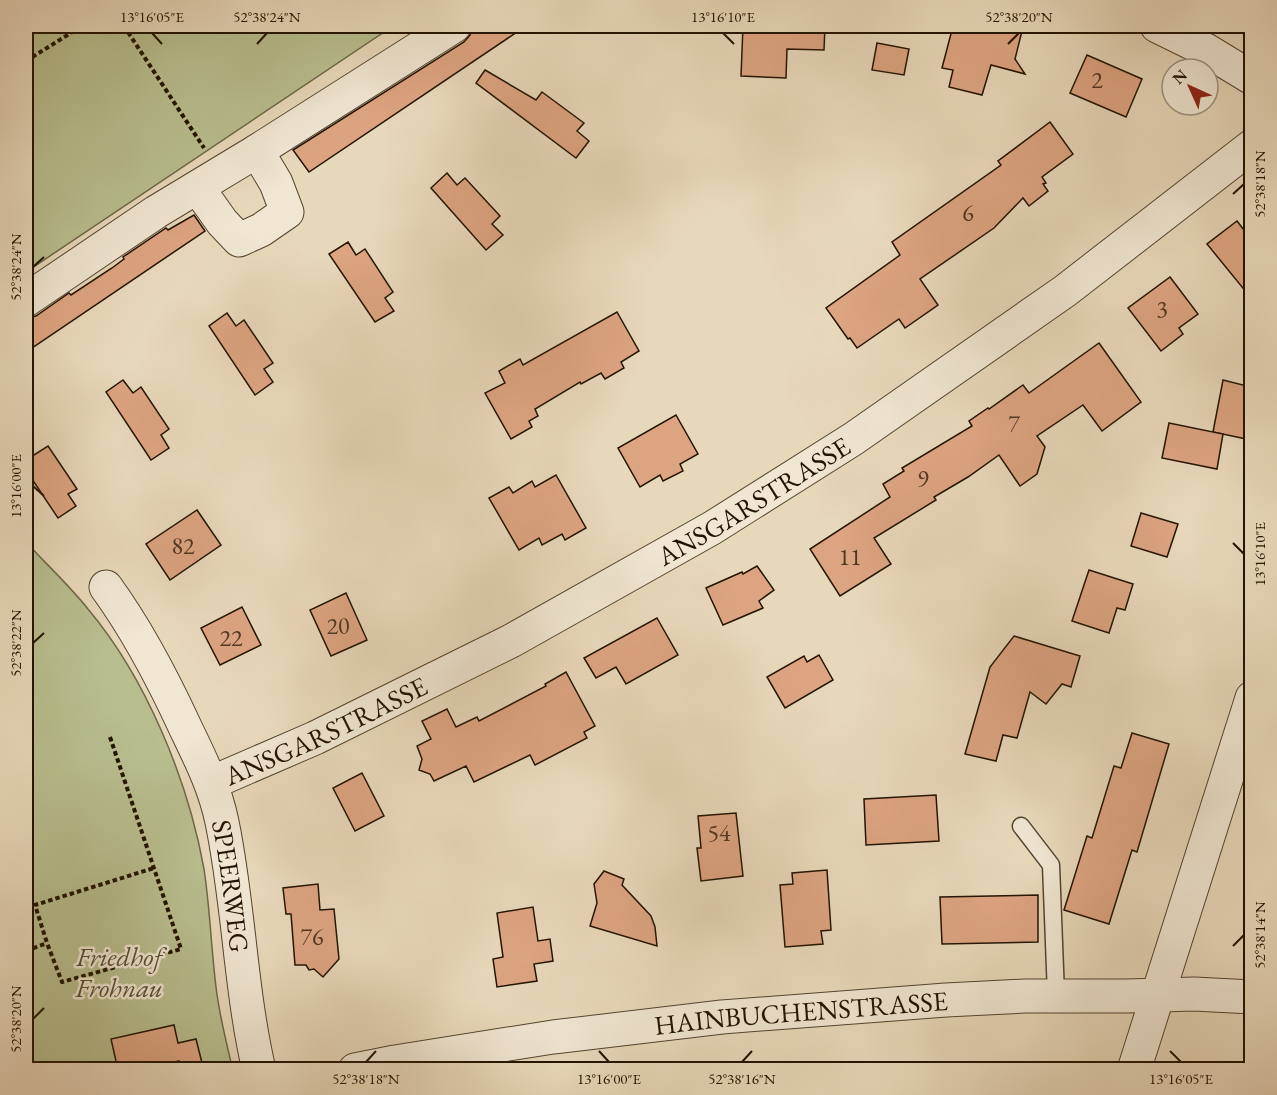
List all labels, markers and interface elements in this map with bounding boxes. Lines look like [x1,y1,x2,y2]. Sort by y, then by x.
text: 13°16'05"E [120,7,185,26]
text: 52°38'24"N [233,7,301,26]
text: 13°16'10"E [691,7,756,26]
text: 52°38'20"N [985,7,1053,26]
north arrow [1160,57,1220,117]
house number: 2 [1091,64,1103,95]
text: N [1168,65,1192,89]
text: 52°38'18"N [1250,150,1269,218]
house number: 6 [962,197,974,228]
text: 52°38'24"N [6,233,25,301]
house number: 3 [1156,293,1168,324]
house number: 7 [1008,408,1020,439]
street label: ANSGARSTRASSE [650,428,856,574]
text: 13°16'00"E [6,453,25,518]
house number: 9 [917,463,929,494]
text: 13°16'10"E [1250,521,1269,586]
house number: 82 [171,530,195,561]
house number: 11 [838,541,862,572]
text: 52°38'22"N [6,609,25,677]
house number: 20 [326,610,350,641]
house number: 22 [219,622,243,653]
street label: ANSGARSTRASSE [218,668,433,793]
street label: SPEERWEG [204,816,258,954]
house number: 54 [707,817,731,848]
text: 52°38'14"N [1250,901,1269,969]
house number: 76 [300,921,324,952]
park label: Friedhof Frohnau [74,939,167,1005]
street label: HAINBUCHENSTRASSE [652,982,949,1042]
text: 52°38'20"N [6,985,25,1053]
text: 52°38'18"N [332,1069,400,1088]
text: 13°16'00"E [577,1069,642,1088]
text: 52°38'16"N [708,1069,776,1088]
text: 13°16'05"E [1149,1069,1214,1088]

